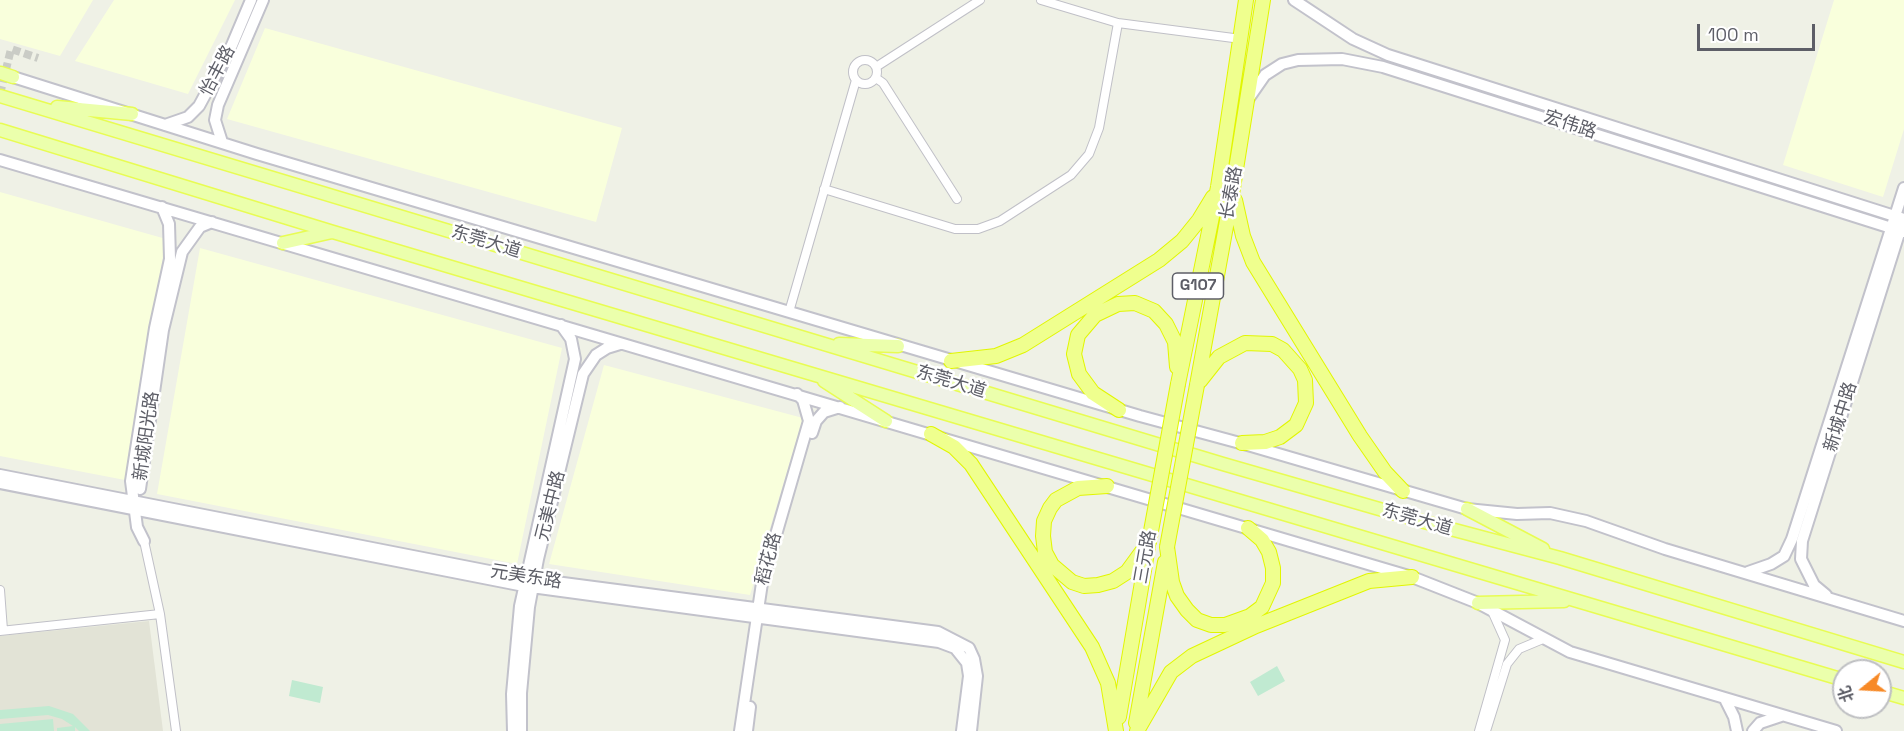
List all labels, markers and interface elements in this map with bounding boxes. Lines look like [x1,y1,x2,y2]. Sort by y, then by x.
scale bar [1700,12,1818,50]
text: 100 m [1708,23,1759,46]
street label: 怡丰路 [196,42,240,100]
street label: 宏伟路 [1541,106,1599,144]
street label: 长泰路 [1217,165,1247,221]
street label: 东莞大道 [448,221,524,263]
road number: G107 [1172,273,1224,299]
street label: 东莞大道 [913,361,989,403]
street label: 新城中路 [1820,379,1862,455]
street label: 新城阳光路 [130,390,164,482]
street label: 元美中路 [532,468,570,544]
street label: 东莞大道 [1379,500,1455,540]
street label: 三元路 [1131,529,1161,585]
street label: 稻花路 [752,530,786,588]
street label: 元美东路 [489,561,563,593]
north arrow [1832,659,1892,719]
text: 北 [1834,683,1859,705]

